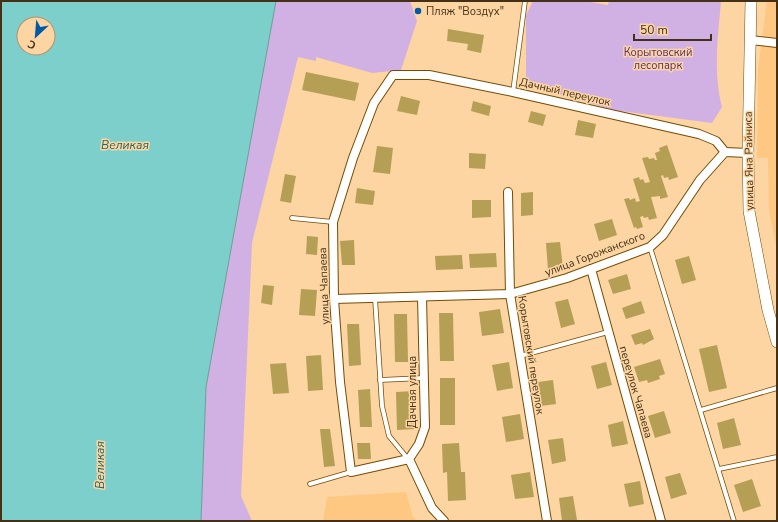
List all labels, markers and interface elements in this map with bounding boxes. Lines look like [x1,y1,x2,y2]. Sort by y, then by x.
place label: Пляж "Воздух" [426,4,504,19]
marker: Пляж "Воздух" [413,6,423,16]
north arrow [16,16,56,56]
scale bar [634,16,711,42]
text: 50 m [640,22,668,38]
text: С [25,36,38,53]
park label: Корытовский лесопарк [624,45,692,73]
street label: Дачный переулок [518,74,612,110]
street label: улица Яна Райниса [741,111,757,211]
water label: Великая [101,137,149,153]
street label: улица Горожанского [543,228,647,280]
street label: улица Чапаева [315,247,333,325]
street label: Корытовский переулок [514,295,548,416]
street label: переулок Чапаева [616,344,656,440]
street label: Дачная улица [405,356,420,428]
water label: Великая [92,441,108,489]

